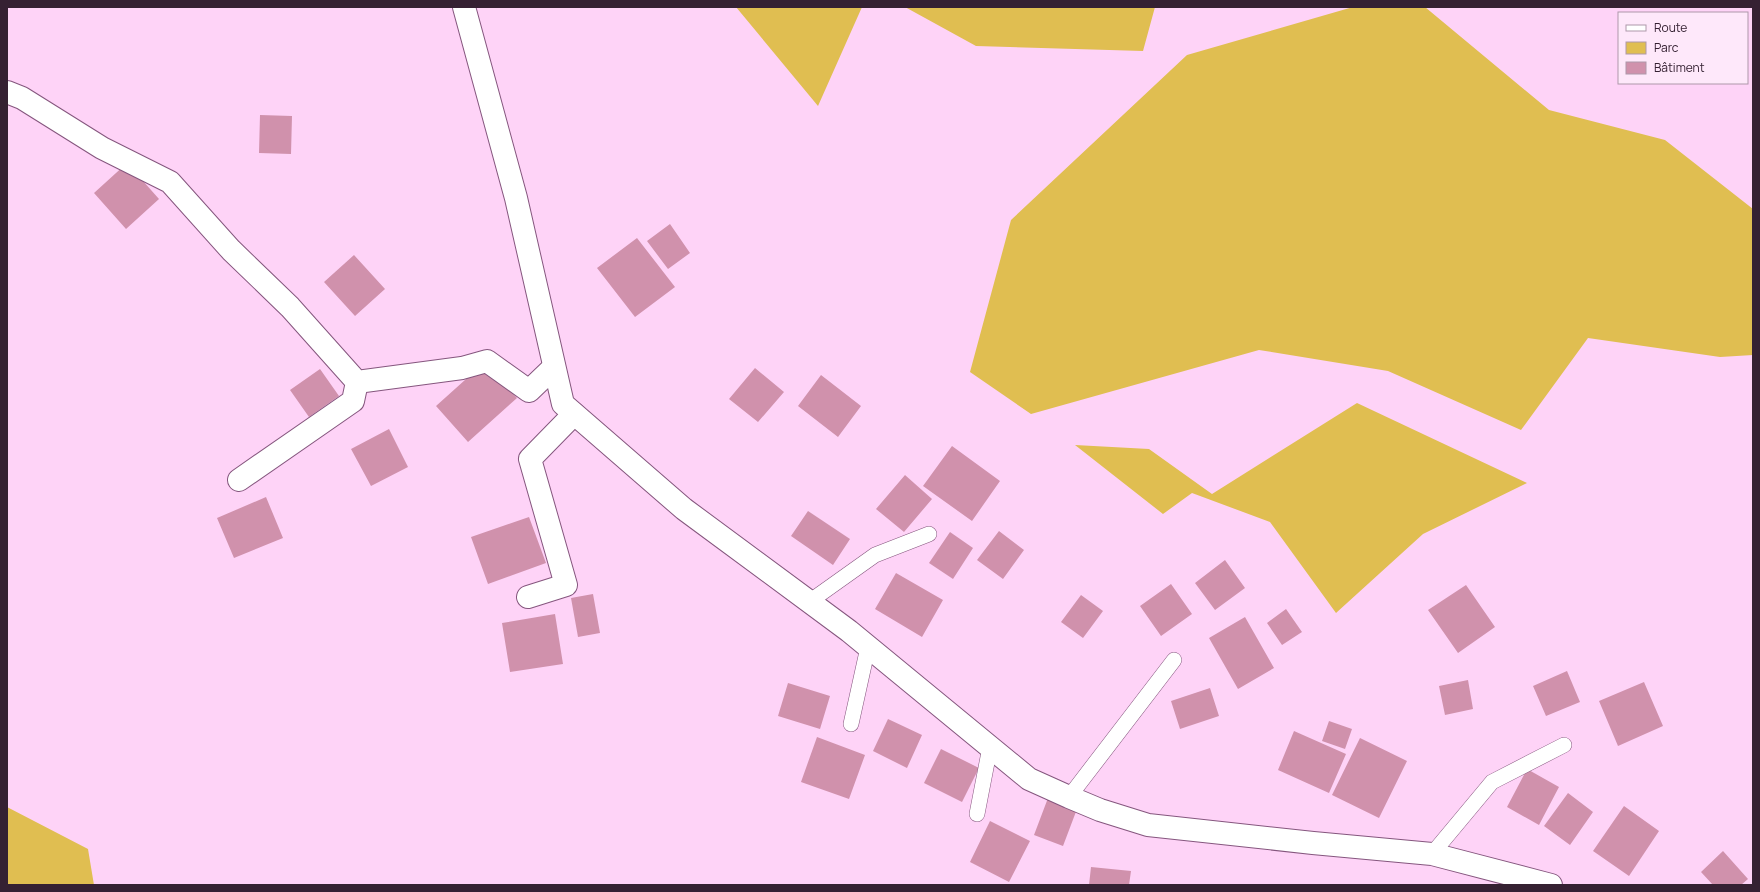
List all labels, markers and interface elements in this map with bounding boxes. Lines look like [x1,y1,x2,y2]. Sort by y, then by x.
legend [1618,12,1748,84]
text: Route [1654,19,1687,36]
text: Parc [1654,39,1679,56]
text: Bâtiment [1654,59,1705,76]

